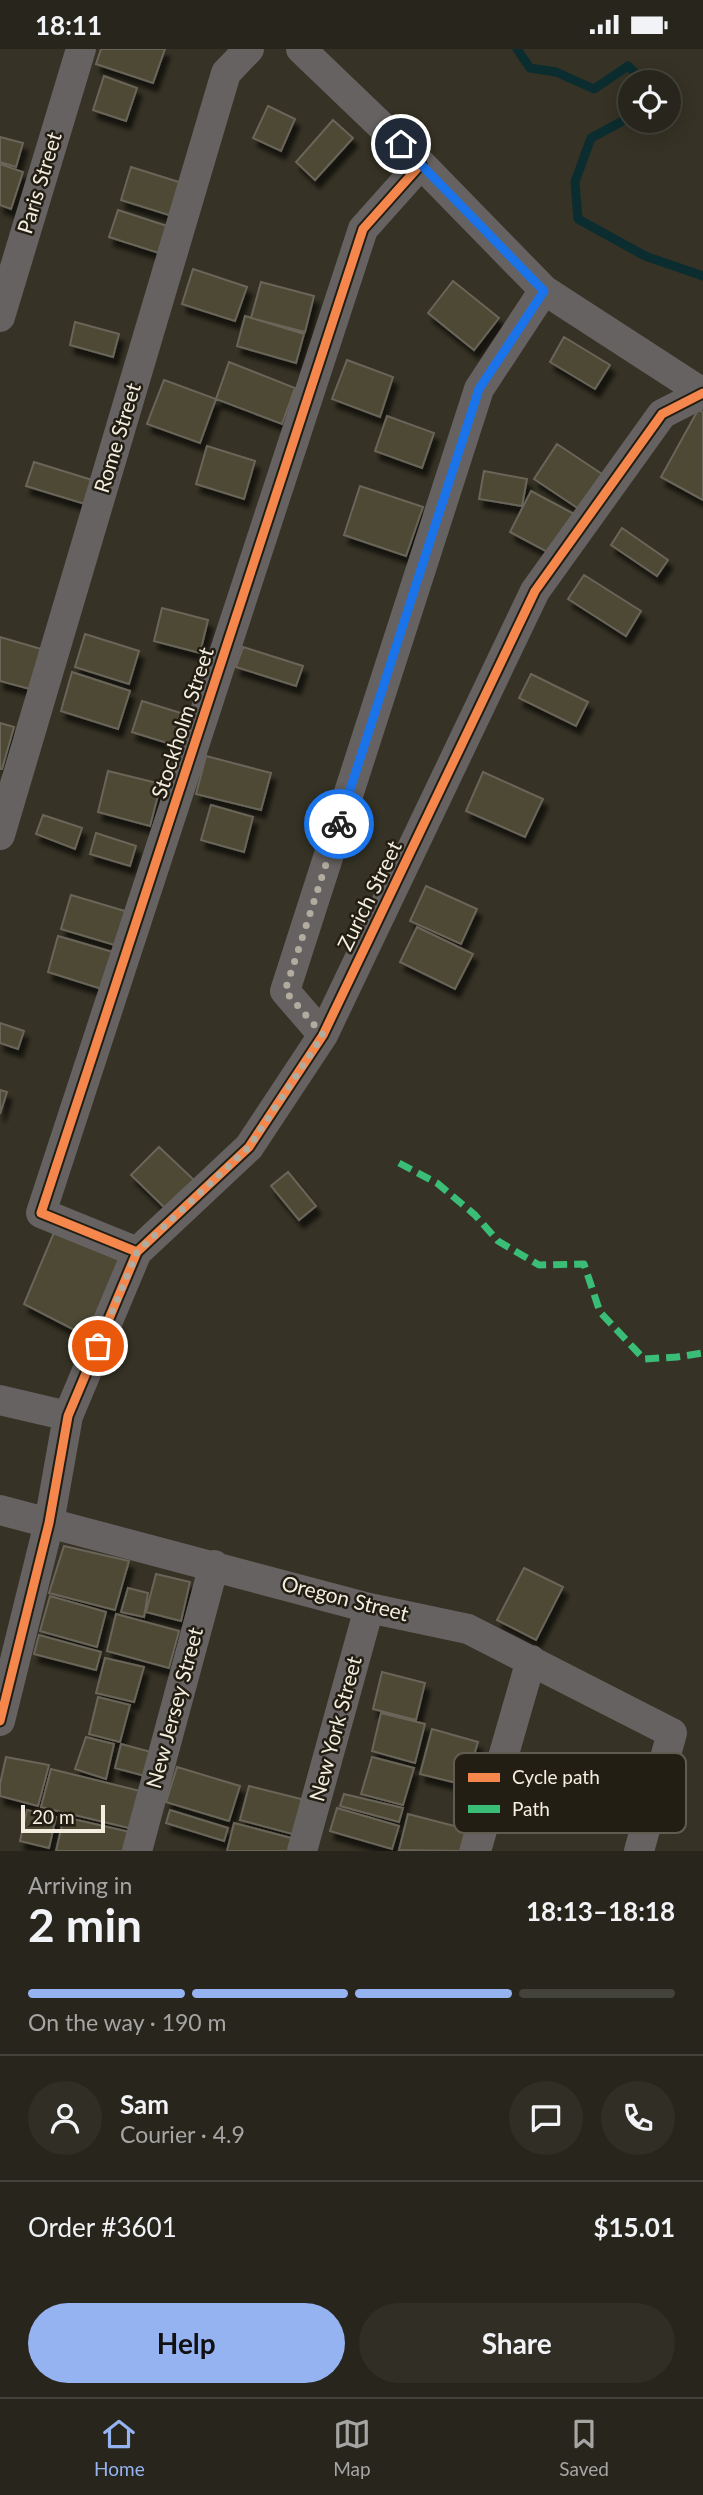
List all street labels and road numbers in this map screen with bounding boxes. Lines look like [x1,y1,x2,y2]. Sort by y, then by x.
street label: Paris Street [11,128,66,237]
street label: Rome Street [88,379,145,495]
street label: Stockholm Street [145,643,218,801]
street label: Zurich Street [331,836,406,954]
street label: Oregon Street [279,1570,412,1626]
street label: New Jersey Street [140,1624,207,1791]
street label: New York Street [303,1653,366,1804]

